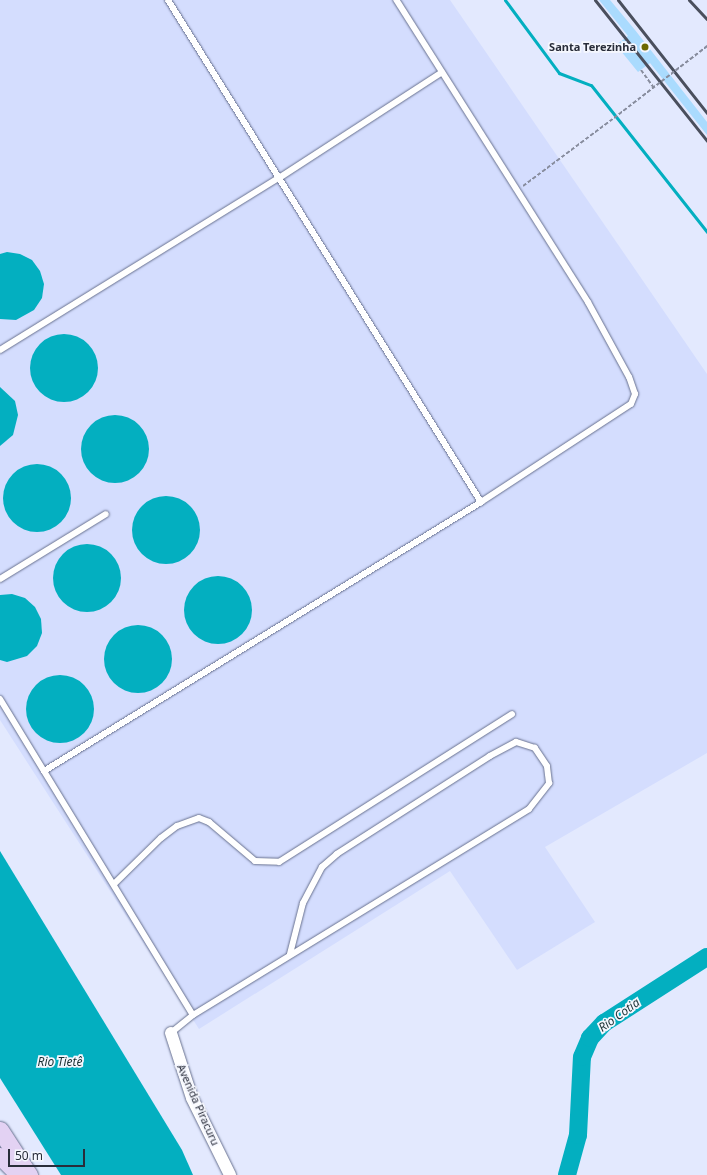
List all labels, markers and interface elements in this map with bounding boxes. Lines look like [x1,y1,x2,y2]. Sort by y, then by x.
place label: Santa Terezinha [549,40,636,54]
marker: Santa Terezinha [639,41,651,53]
water label: Rio Cotia [596,995,642,1035]
water label: Rio Tietê [38,1055,82,1069]
street label: Avenida Piracuru [174,1062,222,1148]
scale bar [10,1141,87,1167]
text: 50 m [15,1147,43,1164]

